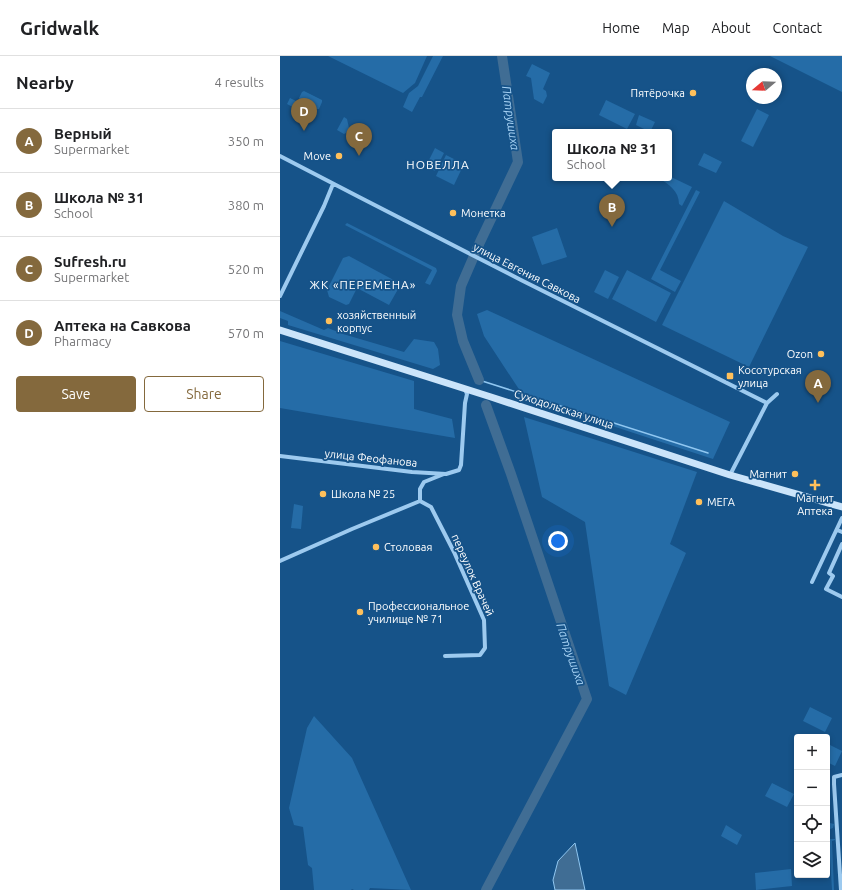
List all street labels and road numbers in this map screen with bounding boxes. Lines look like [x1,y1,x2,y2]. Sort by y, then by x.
street label: улица Евгения Савкова [471,241,583,305]
street label: Суходольская улица [513,387,615,431]
street label: улица Феофанова [324,447,418,469]
street label: переулок Врачей [450,532,496,618]

